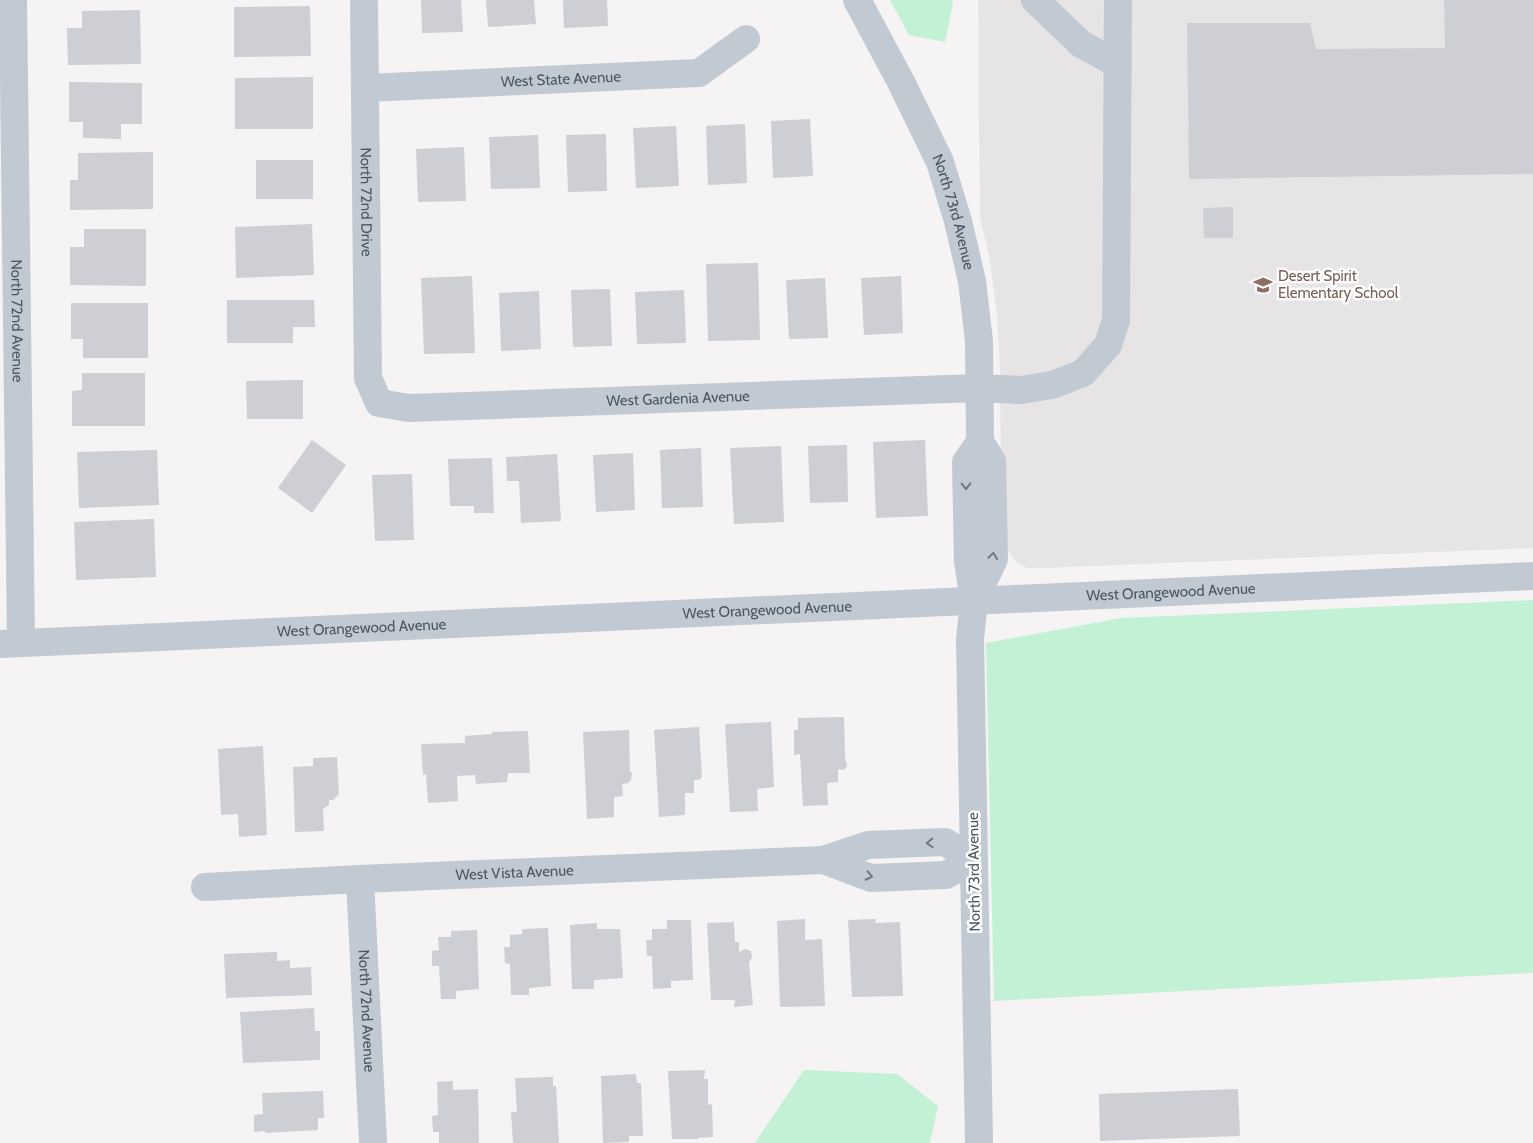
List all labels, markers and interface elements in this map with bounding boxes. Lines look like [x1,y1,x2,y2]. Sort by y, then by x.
street label: West State Avenue [500,68,622,91]
street label: North 72nd Drive [357,147,376,257]
street label: North 73rd Avenue [928,151,978,272]
street label: North 72nd Avenue [7,259,27,383]
place label: Desert Spirit Elementary School [1278,267,1399,302]
school or university icon: Desert Spirit Elementary School [1252,274,1274,296]
street label: West Gardenia Avenue [606,387,750,410]
one-way arrow [961,482,972,490]
one-way arrow [987,552,998,560]
street label: West Orangewood Avenue [1086,579,1256,605]
street label: West Orangewood Avenue [682,597,853,623]
street label: West Orangewood Avenue [277,615,447,641]
street label: North 73rd Avenue [964,812,984,932]
one-way arrow [926,837,934,848]
street label: West Vista Avenue [455,861,575,884]
one-way arrow [864,870,873,881]
street label: North 72nd Avenue [354,949,379,1073]

